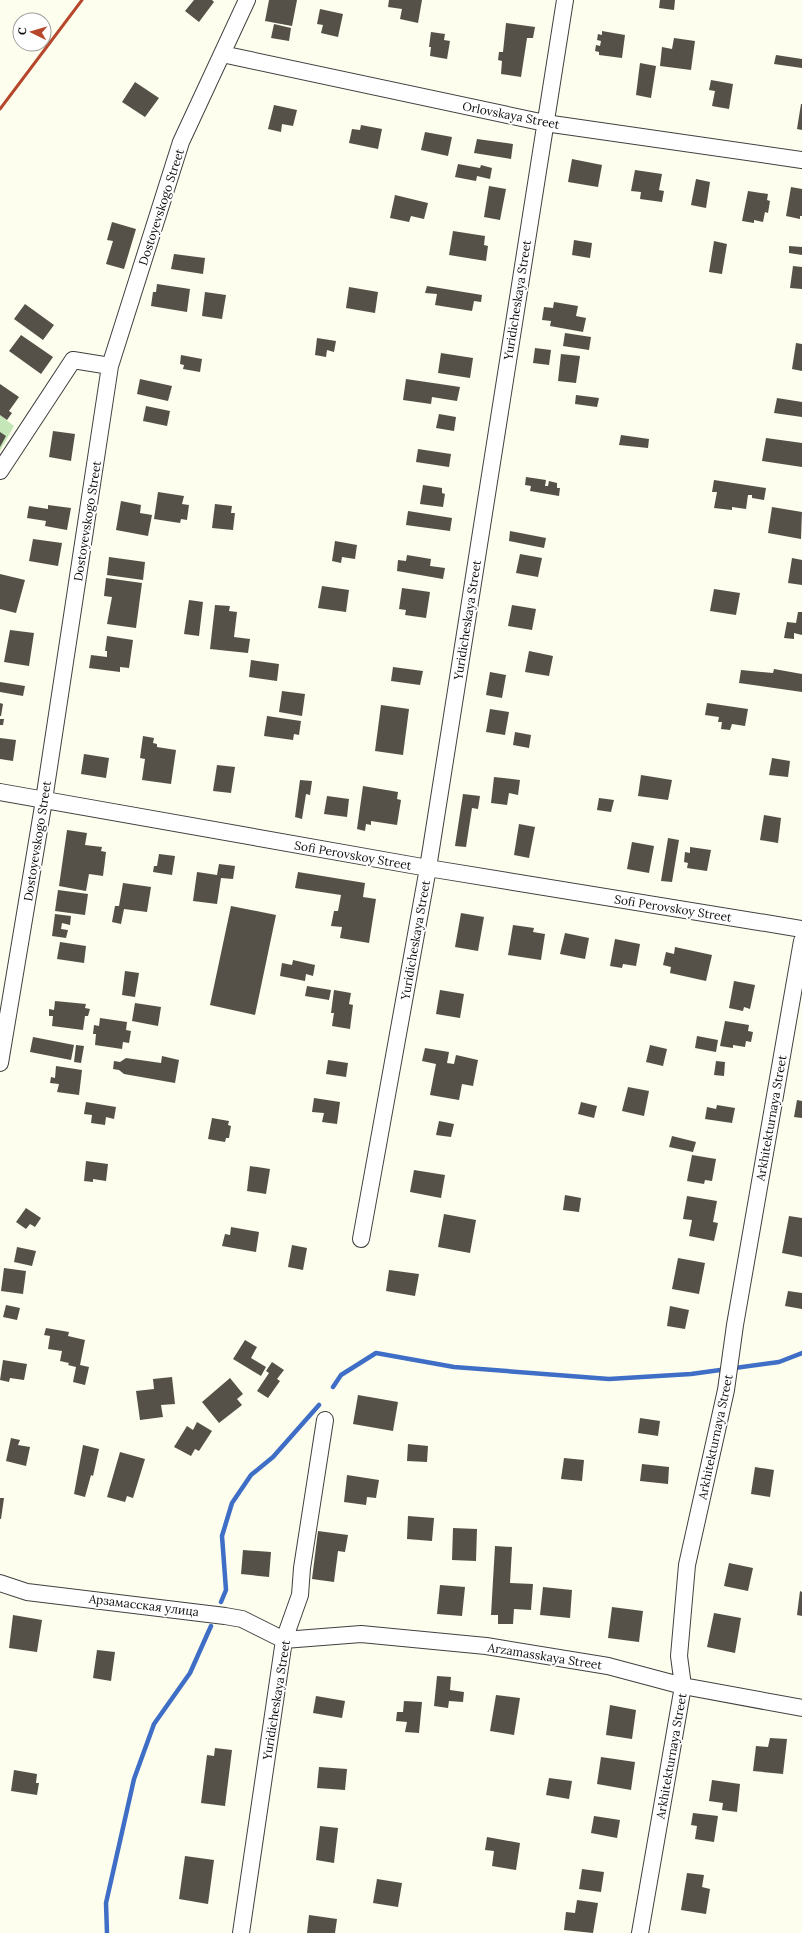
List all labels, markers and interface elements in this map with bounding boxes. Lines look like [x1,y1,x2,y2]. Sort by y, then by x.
north arrow [12,12,52,52]
text: С [15,26,29,36]
street label: Orlovskaya Street [461,98,561,132]
street label: Dostoyevskogo Street [135,147,187,267]
street label: Yuridicheskaya Street [500,239,534,362]
street label: Dostoyevskogo Street [70,459,104,582]
street label: Yuridicheskaya Street [450,559,484,682]
street label: Dostoyevskogo Street [20,779,54,902]
street label: Sofi Perovskoy Street [293,837,413,873]
street label: Yuridicheskaya Street [397,879,433,1002]
street label: Sofi Perovskoy Street [613,891,733,925]
street label: Arkhitekturnaya Street [752,1054,790,1183]
street label: Arkhitekturnaya Street [694,1373,736,1502]
street label: Арзамасская улица [87,1591,200,1619]
street label: Yuridicheskaya Street [259,1639,293,1762]
street label: Arzamasskaya Street [486,1639,603,1672]
street label: Arkhitekturnaya Street [652,1692,690,1821]

